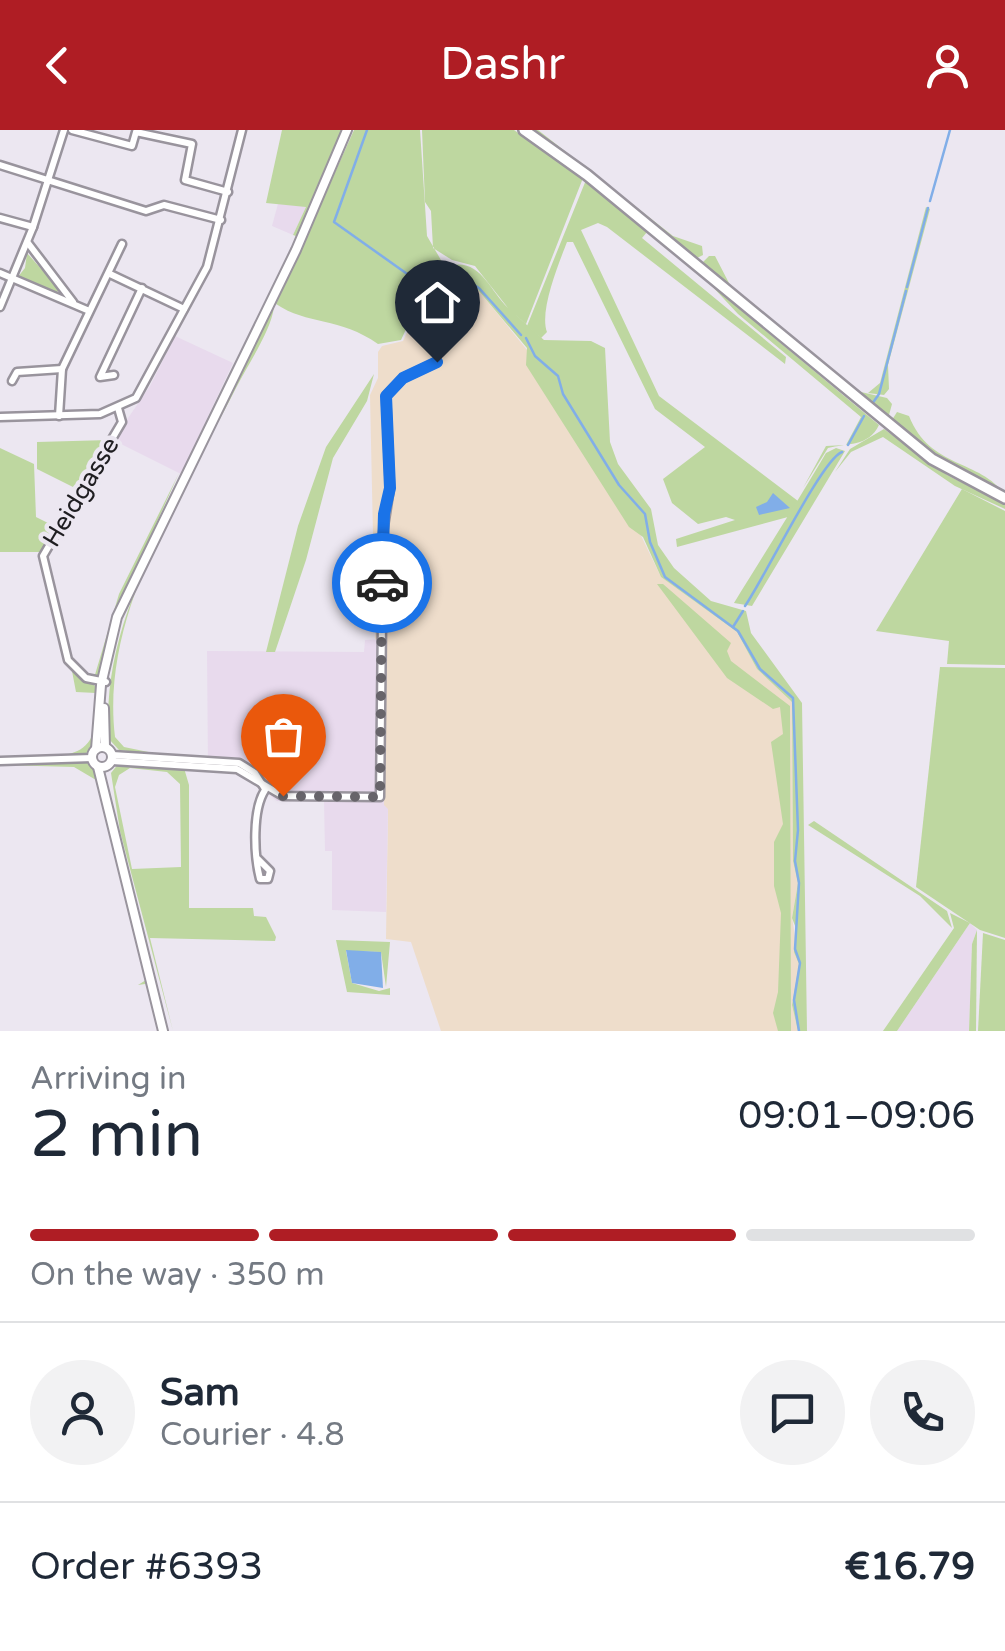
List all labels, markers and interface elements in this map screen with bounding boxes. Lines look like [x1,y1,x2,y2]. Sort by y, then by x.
icon: back [30,38,85,93]
text: Dashr [440,38,565,92]
icon: person [920,38,975,93]
pin [395,260,480,363]
icon: home [410,275,465,330]
street label: Heidgasse [37,432,125,552]
courier [332,533,432,633]
icon: car [355,556,410,611]
pin [241,694,326,797]
icon: bag [256,709,311,764]
text: Arriving in [30,1060,187,1098]
text: 09:01–09:06 [738,1093,975,1139]
text: 2 min [30,1096,203,1175]
text: On the way · 350 m [30,1256,325,1294]
button: person [30,1360,135,1465]
button: chat [740,1360,845,1465]
button: phone [870,1360,975,1465]
text: Sam [160,1370,240,1416]
text: Courier · 4.8 [160,1416,345,1454]
text: Order #6393 [30,1544,263,1590]
text: €16.79 [844,1544,975,1590]

